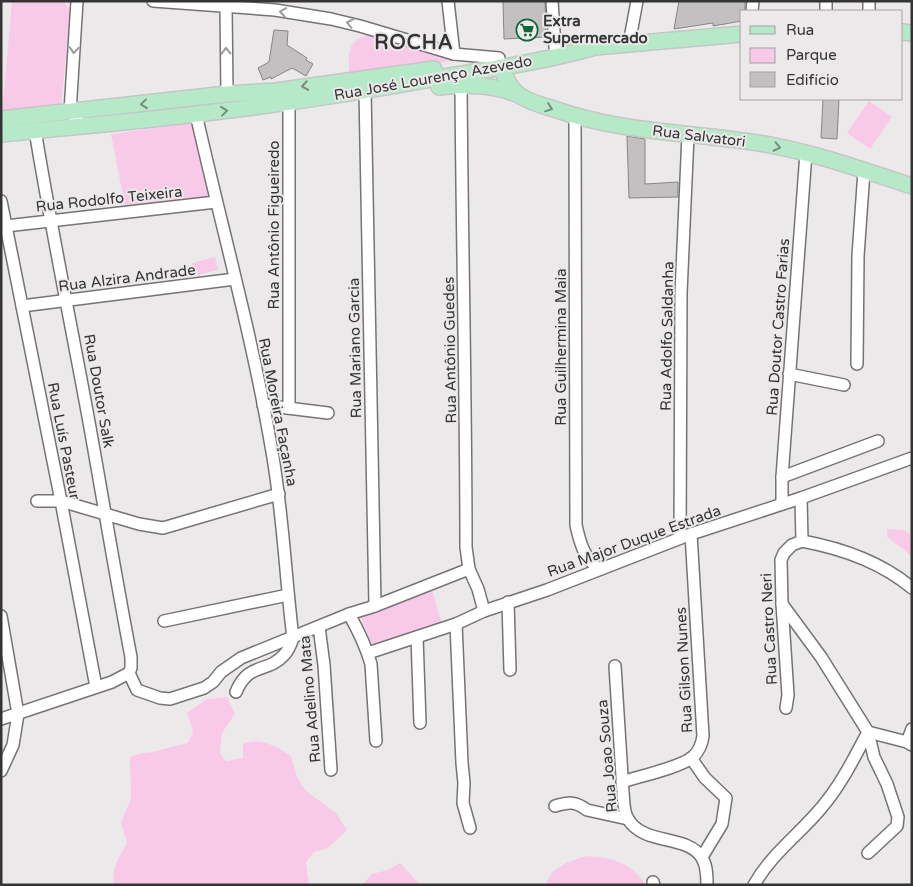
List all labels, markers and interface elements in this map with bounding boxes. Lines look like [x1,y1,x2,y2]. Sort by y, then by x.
one-way arrow [279,7,288,17]
legend [740,10,903,100]
place label: Extra Supermercado [543,12,648,48]
one-way arrow [345,18,354,29]
supermarket icon: Extra Supermercado [515,18,539,42]
text: Rua [786,21,814,39]
district label: ROCHA [374,31,454,55]
one-way arrow [68,46,79,54]
one-way arrow [221,46,231,54]
text: Parque [786,46,837,64]
street label: Rua José Lourenço Azevedo [333,52,533,104]
text: Edifício [786,71,839,89]
one-way arrow [301,81,310,91]
one-way arrow [139,98,147,109]
one-way arrow [544,102,553,112]
one-way arrow [220,106,228,117]
street label: Rua Salvatori [651,121,747,151]
street label: Rua Antônio Figueiredo [265,141,283,309]
one-way arrow [773,141,782,151]
street label: Rua Rodolfo Teixeira [35,182,183,216]
street label: Rua Doutor Castro Farias [763,238,793,416]
street label: Rua Alzira Andrade [57,261,197,295]
street label: Rua Adolfo Saldanha [657,261,677,411]
street label: Rua Guilhermina Maia [552,268,570,426]
street label: Rua Antônio Guedes [440,276,460,424]
street label: Rua Mariano Garcia [345,278,365,418]
street label: Rua Doutor Salk [80,333,118,449]
street label: Rua Moreira Façanha [255,336,301,488]
street label: Rua Luís Pasteur [44,381,84,501]
street label: Rua Major Duque Estrada [545,501,723,581]
street label: Rua Castro Neri [757,572,781,686]
street label: Rua Gilson Nunes [672,607,696,733]
street label: Rua Adelino Mata [295,635,325,763]
street label: Rua Joao Souza [593,699,621,813]

